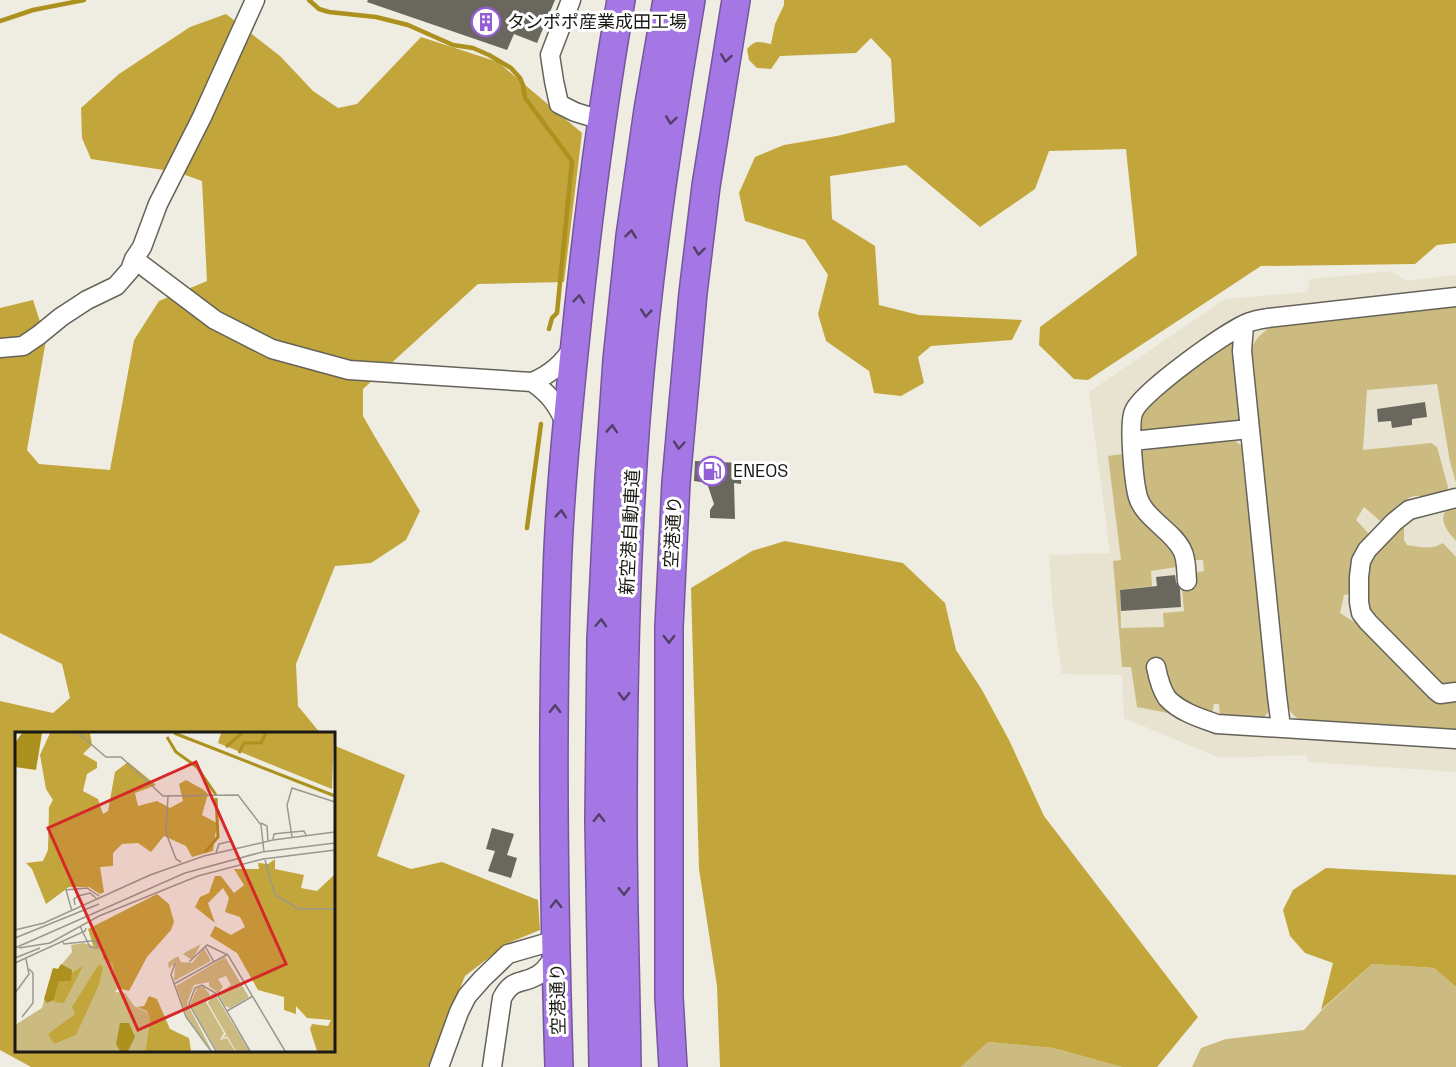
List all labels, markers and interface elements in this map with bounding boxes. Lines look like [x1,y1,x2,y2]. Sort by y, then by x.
building icon: タンポポ産業成田工場 [470,6,502,38]
place label: タンポポ産業成田工場 [507,10,687,33]
one-way arrow [721,53,733,62]
one-way arrow [665,115,677,124]
one-way arrow [624,230,636,239]
one-way arrow [693,246,705,255]
one-way arrow [572,294,585,303]
one-way arrow [640,309,653,318]
one-way arrow [606,424,619,433]
one-way arrow [673,440,686,449]
fuel station icon: ENEOS [696,455,728,487]
place label: ENEOS [733,459,788,482]
street label: 新空港自動車道 [615,468,644,595]
street label: 空港通り [659,495,686,569]
one-way arrow [554,509,567,518]
one-way arrow [595,619,608,628]
one-way arrow [663,635,675,644]
one-way arrow [618,692,630,701]
one-way arrow [549,704,561,713]
inset map [15,732,334,1052]
one-way arrow [593,814,605,823]
one-way arrow [618,887,630,896]
one-way arrow [550,899,562,908]
street label: 空港通り [545,963,570,1035]

